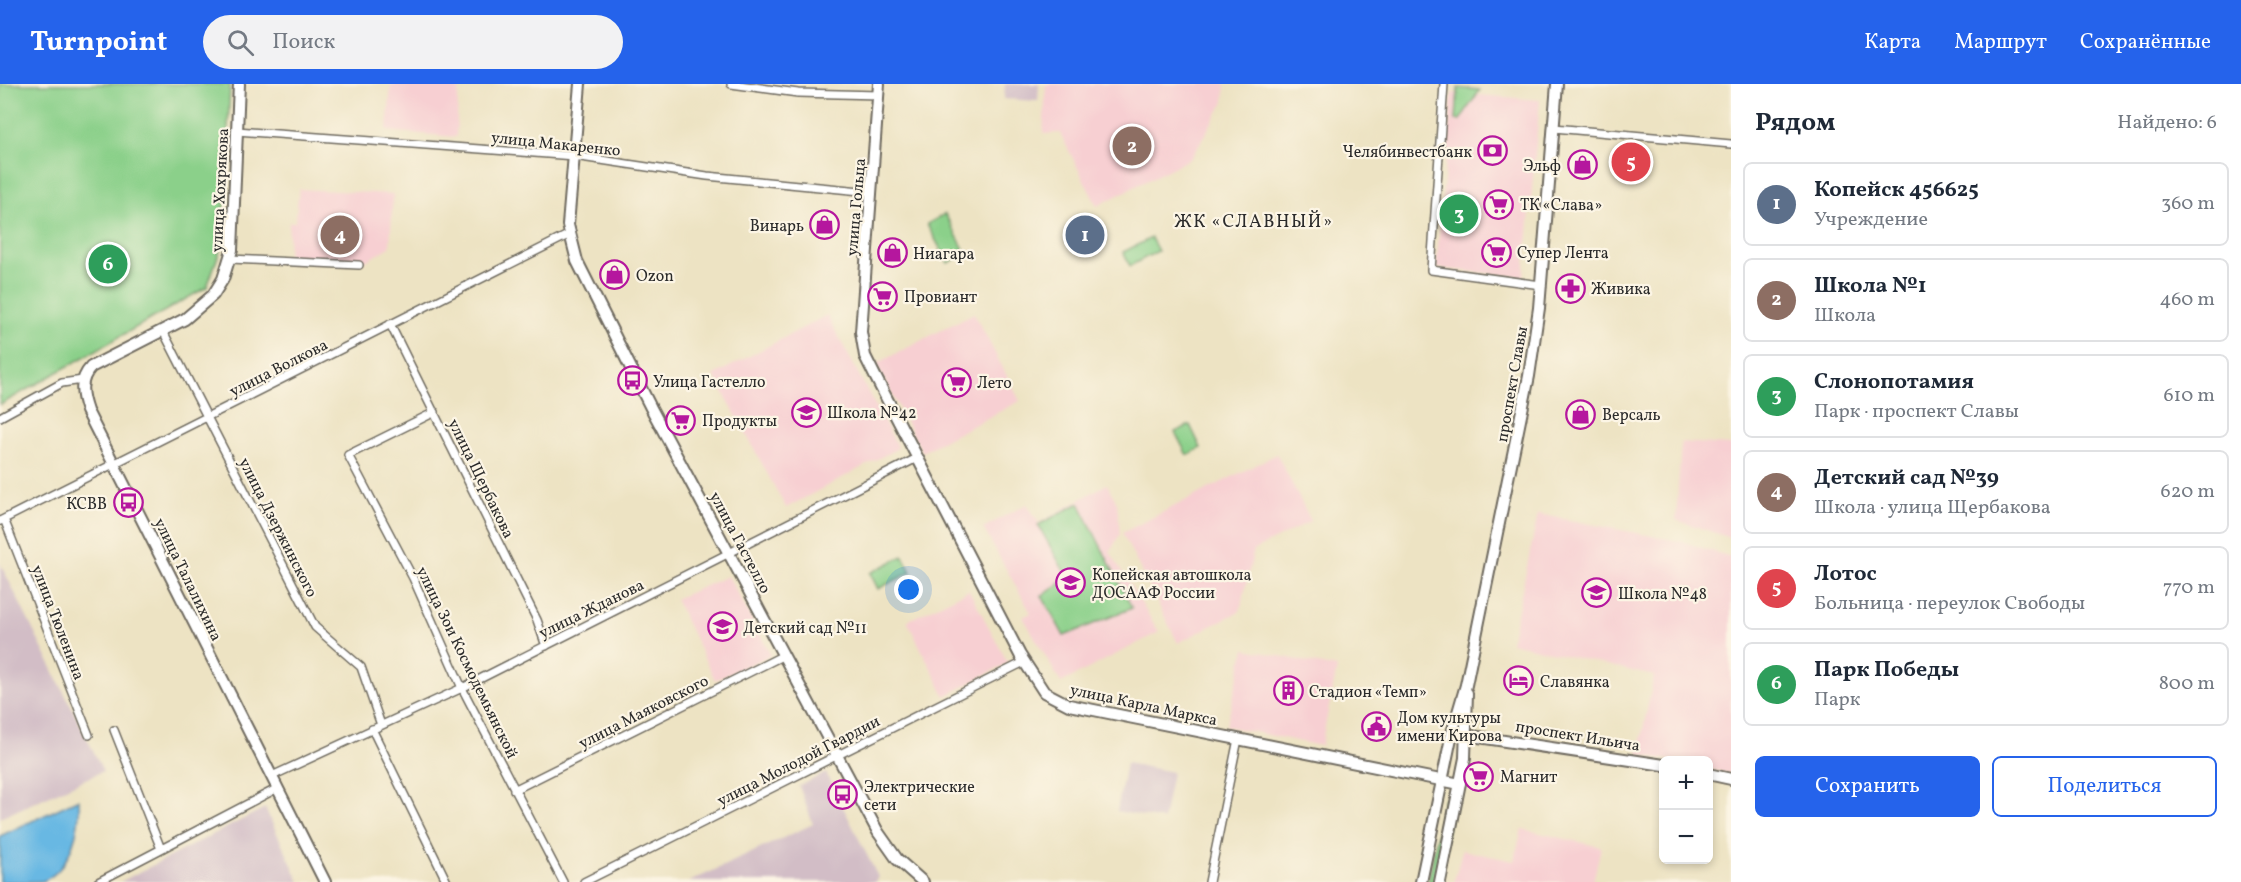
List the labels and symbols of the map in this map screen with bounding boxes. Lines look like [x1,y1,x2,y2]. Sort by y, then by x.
pin: 2 [1112,124,1152,168]
street label: улица Хохрякова [207,127,235,253]
street label: улица Макаренко [490,127,622,163]
bank icon: Челябинвестбанк [1477,135,1509,167]
pin: 5 [1612,140,1650,184]
place label: Челябинвестбанк [1343,142,1472,164]
shop icon: Эльф [1566,149,1598,181]
place label: Эльф [1523,156,1561,178]
street label: улица Гольца [842,157,872,257]
supermarket icon: ТК «Слава» [1483,188,1515,220]
pin: 3 [1440,192,1478,236]
place label: ТК «Слава» [1520,195,1602,217]
shop icon: Винарь [809,209,841,241]
district label: ЖК «СЛАВНЫЙ» [1174,210,1334,235]
pin: 4 [320,212,360,258]
pin: 1 [1066,212,1104,258]
place label: Винарь [750,216,804,238]
supermarket icon: Супер Лента [1480,236,1512,268]
shop icon: Ниагара [876,237,908,269]
pin: 6 [88,242,128,286]
place label: Супер Лента [1517,243,1609,265]
place label: Ниагара [913,244,974,266]
shop icon: Ozon [599,259,631,291]
place label: Ozon [636,266,674,288]
pharmacy icon: Живика [1554,272,1586,304]
place label: Живика [1591,279,1651,301]
supermarket icon: Провиант [867,280,899,312]
place label: Провиант [904,287,977,309]
street label: проспект Славы [1492,325,1534,444]
street label: улица Волкова [226,334,332,403]
bus stop icon: Улица Гастелло [616,365,648,397]
supermarket icon: Лето [940,366,972,398]
place label: Улица Гастелло [653,372,766,394]
place label: Лето [977,373,1012,395]
school or university icon: Школа №42 [790,396,822,428]
shop icon: Версаль [1565,398,1597,430]
place label: Школа №42 [827,403,917,425]
supermarket icon: Продукты [665,404,697,436]
place label: Версаль [1602,405,1661,427]
place label: Продукты [702,411,777,433]
street label: улица Щербакова [442,415,519,542]
street label: улица Дзержинского [232,454,322,602]
bus stop icon: КСВВ [112,487,144,519]
street label: улица Гастелло [703,488,775,598]
place label: КСВВ [66,494,107,516]
street label: улица Талалихина [148,515,227,645]
street label: улица Тюленина [25,562,89,683]
street label: улица Зои Космодемьянской [410,563,522,763]
place label: Копейская автошкола ДОСААФ России [1092,565,1251,605]
school or university icon: Копейская автошкола ДОСААФ России [1055,567,1087,599]
street label: улица Жданова [536,575,648,645]
your location [894,575,923,604]
school or university icon: Школа №48 [1581,577,1613,609]
place label: Школа №48 [1618,584,1707,606]
school or university icon: Детский сад №11 [706,611,738,643]
place label: Детский сад №11 [743,618,867,640]
hotel icon: Славянка [1503,665,1535,697]
street label: улица Маяковского [575,670,713,755]
place label: Славянка [1540,672,1610,694]
building icon: Стадион «Темп» [1272,675,1304,707]
street label: улица Карла Маркса [1068,680,1219,732]
place label: Стадион «Темп» [1309,682,1427,704]
place label: Дом культуры имени Кирова [1397,708,1502,748]
public building icon: Дом культуры имени Кирова [1360,710,1392,742]
street label: улица Молодой Гвардии [714,711,884,812]
street label: проспект Ильича [1514,716,1641,758]
supermarket icon: Магнит [1463,760,1495,792]
place label: Магнит [1500,767,1557,789]
place label: Электрические сети [864,777,975,817]
bus stop icon: Электрические сети [827,779,859,811]

